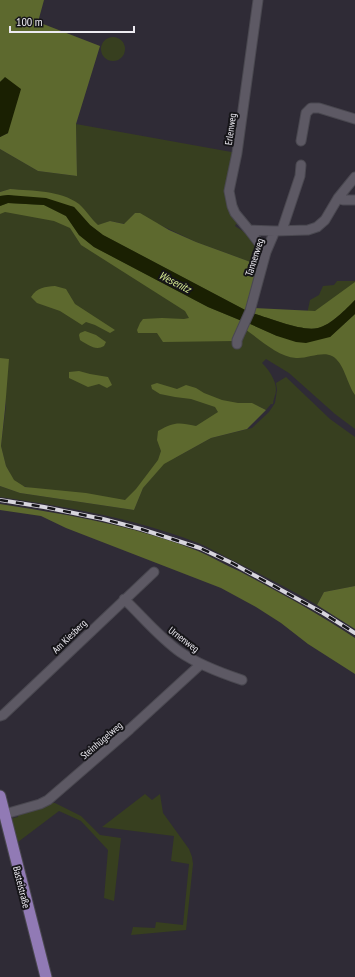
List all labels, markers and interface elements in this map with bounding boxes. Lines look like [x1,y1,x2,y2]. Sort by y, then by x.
scale bar [10,8,134,34]
text: 100 m [16,14,43,29]
street label: Erlenweg [222,112,239,146]
street label: Tannenweg [242,237,267,278]
water label: Wesenitz [157,268,194,296]
street label: Am Kiesberg [49,617,90,656]
street label: Urnenweg [166,624,202,655]
street label: Steinhügelweg [78,719,125,762]
street label: Basteistraße [10,865,33,910]

